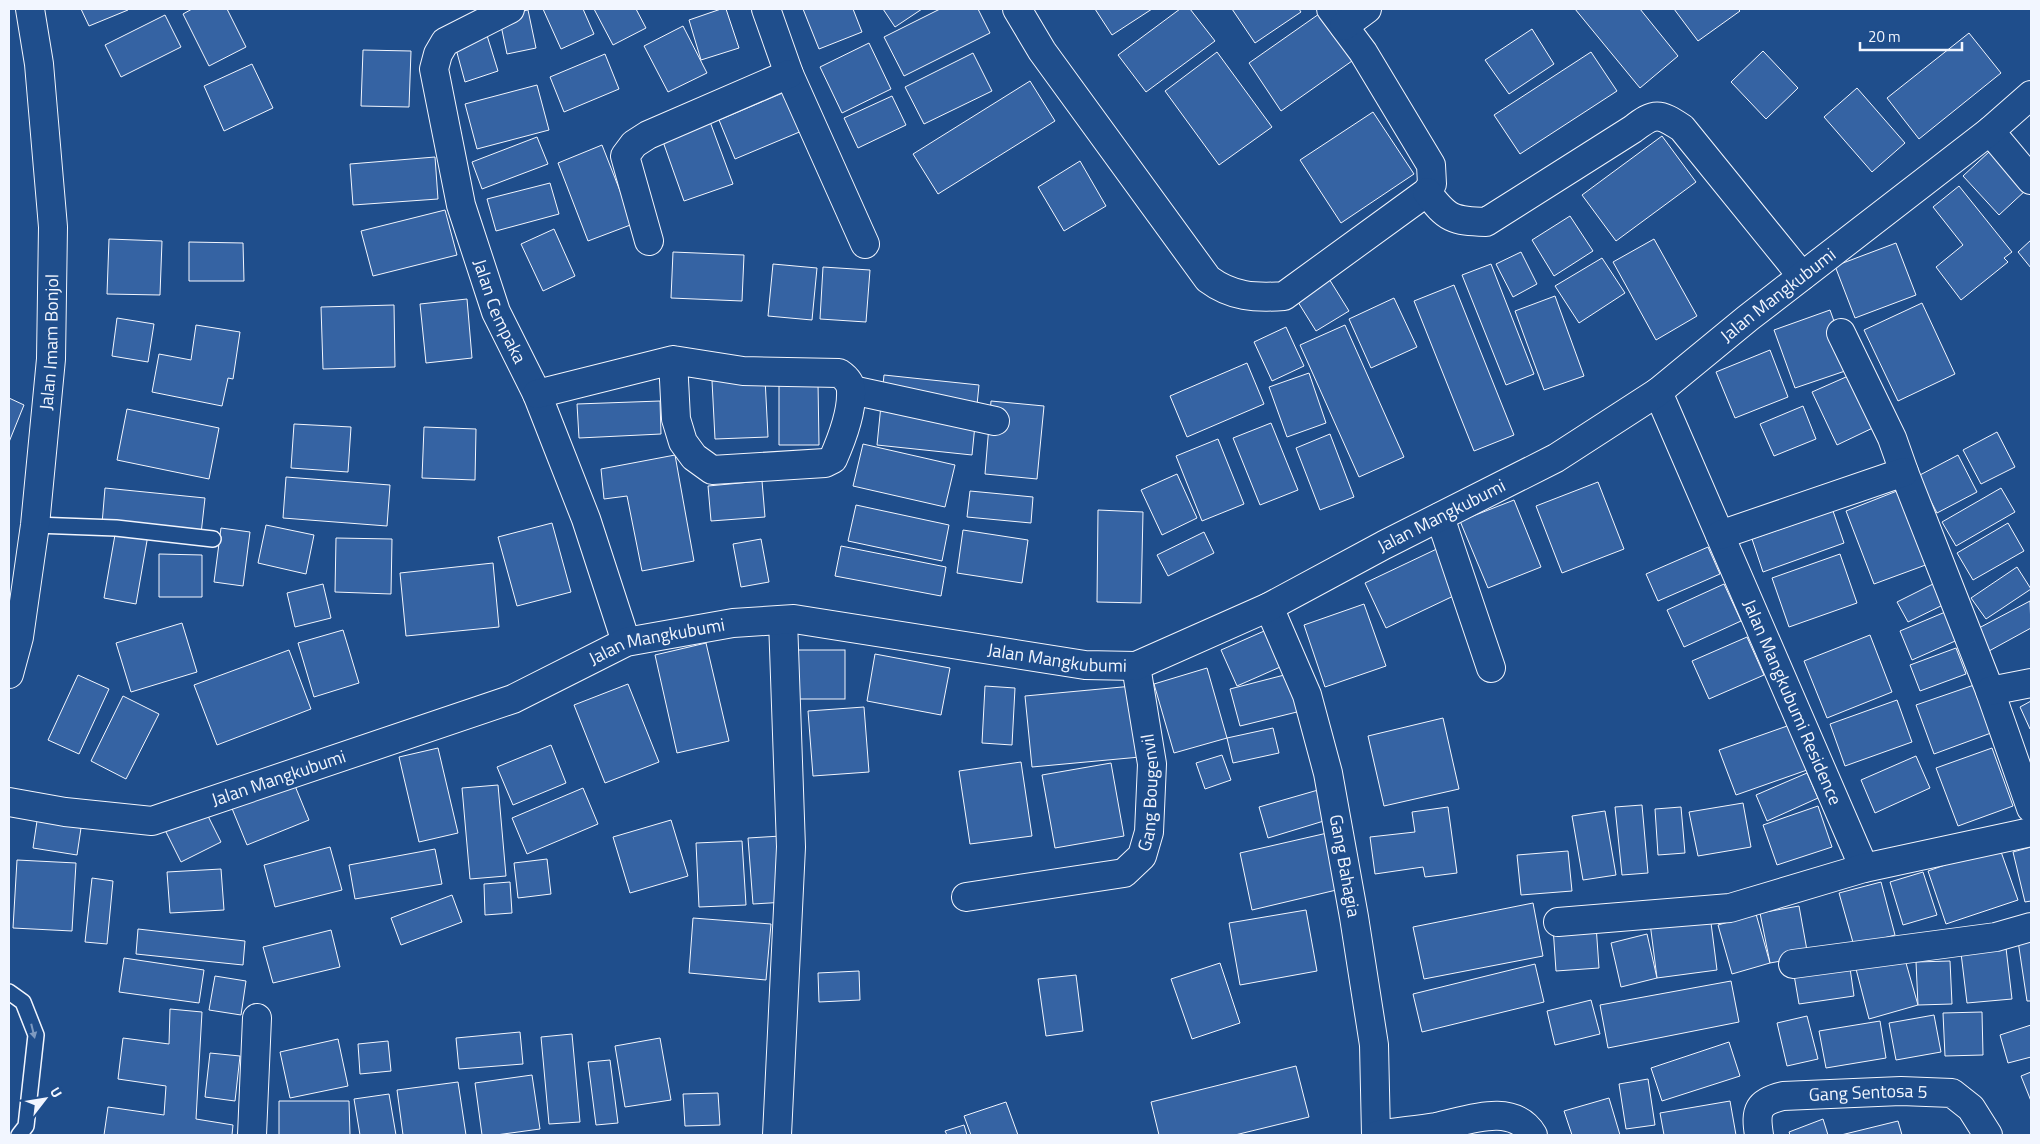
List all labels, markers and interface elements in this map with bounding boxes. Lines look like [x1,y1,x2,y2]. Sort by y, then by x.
scale bar [1860,20,1962,52]
text: 20 m [1868,25,1901,48]
street label: Jalan Mangkubumi [1714,241,1841,349]
street label: Jalan Cempaka [467,255,534,368]
street label: Jalan Imam Bonjol [32,274,65,412]
street label: Jalan Mangkubumi [1372,472,1510,559]
street label: Jalan Mangkubumi Residence [1736,595,1849,809]
street label: Jalan Mangkubumi [584,611,727,672]
street label: Jalan Mangkubumi [986,636,1127,679]
street label: Gang Bougenvil [1130,732,1165,854]
street label: Jalan Mangkubumi [208,742,349,813]
street label: Gang Bahagia [1323,812,1368,919]
one-way arrow [29,1024,37,1039]
north arrow [20,1074,70,1124]
street label: Gang Sentosa 5 [1808,1077,1928,1108]
text: U [45,1083,68,1101]

